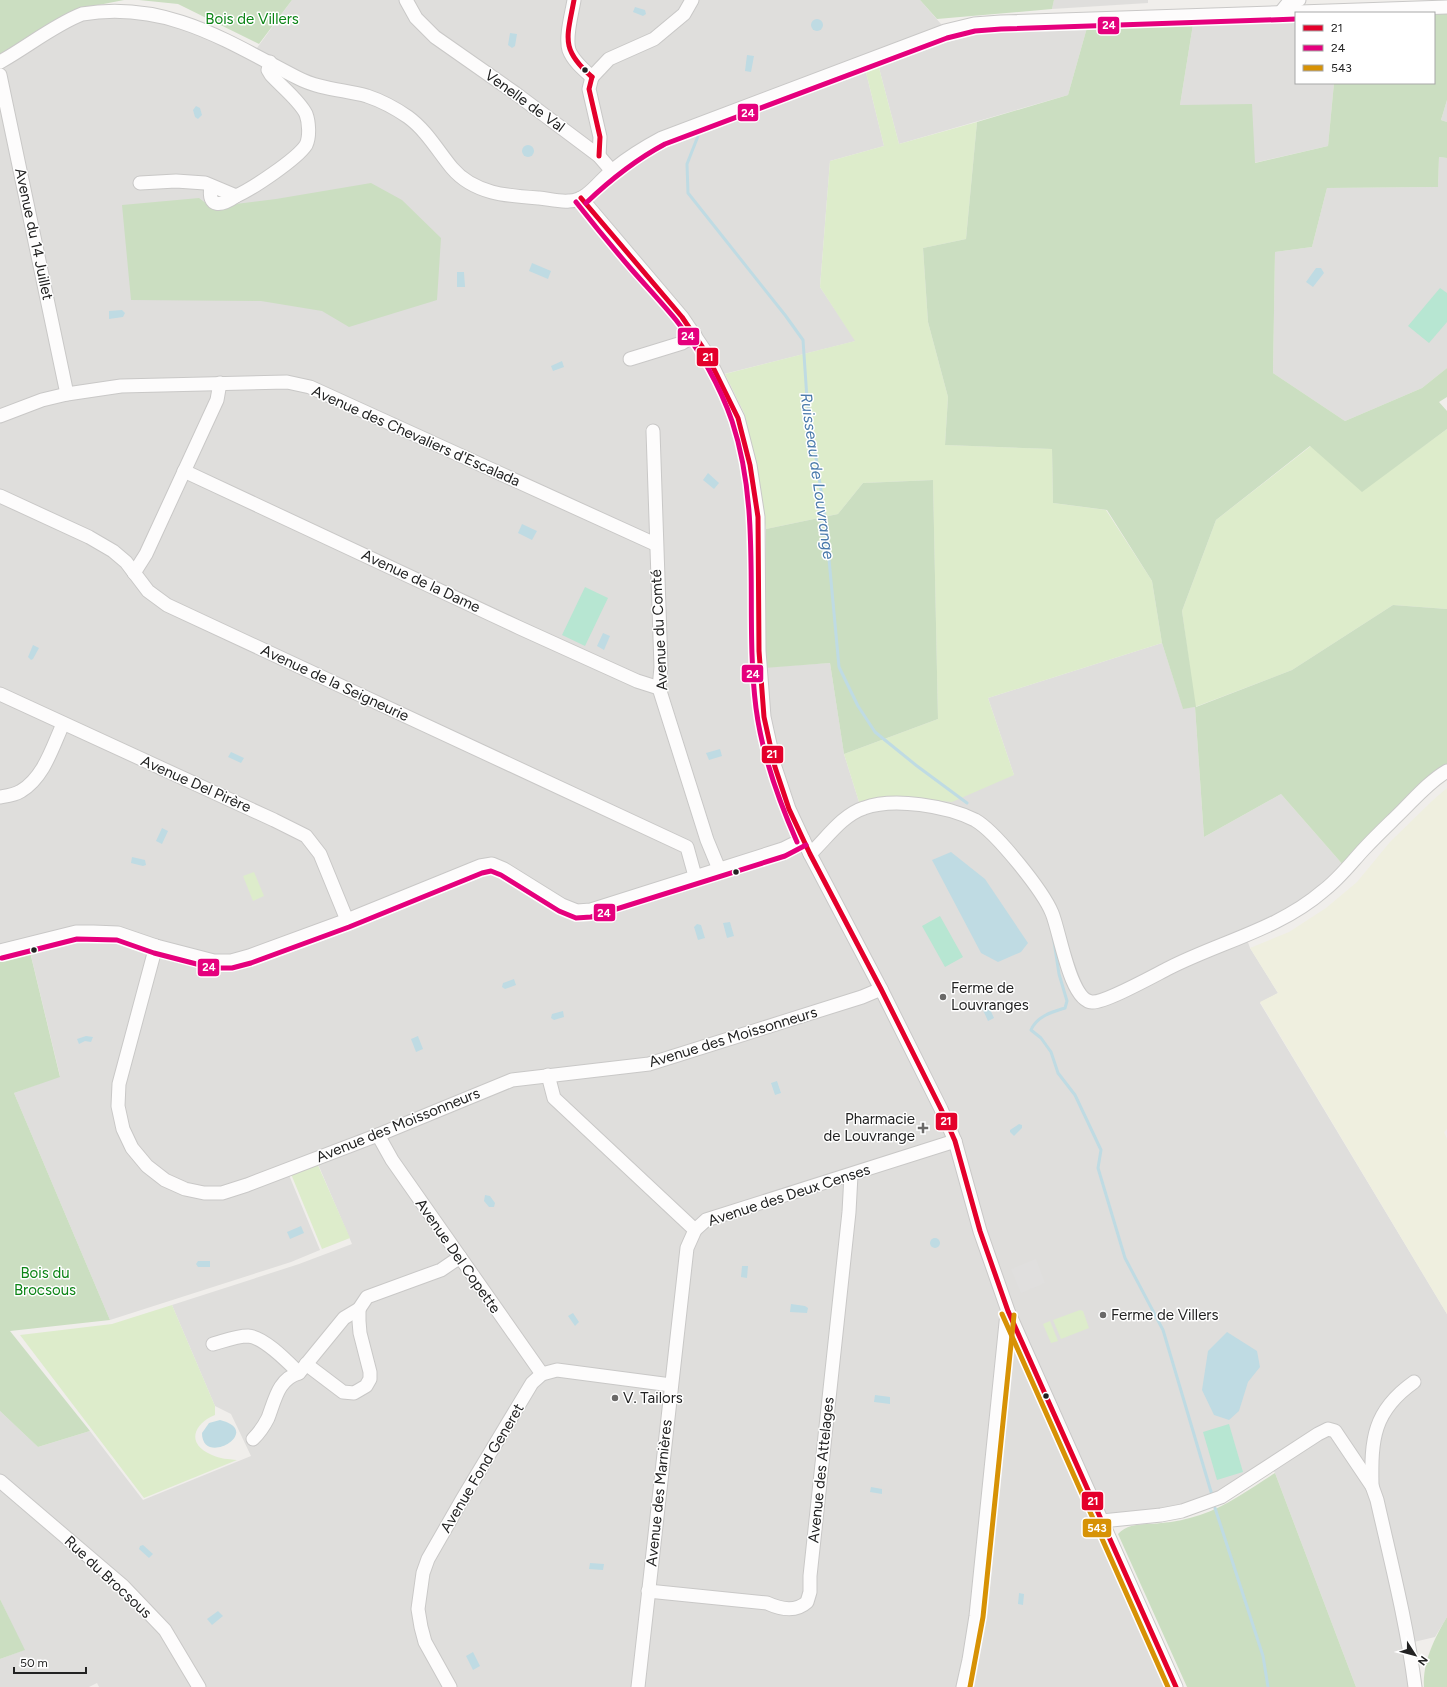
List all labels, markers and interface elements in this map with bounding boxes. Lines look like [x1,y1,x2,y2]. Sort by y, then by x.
park label: Bois de Villers [205,10,299,28]
legend [1295,12,1435,84]
line badge: 24 [1097,16,1120,35]
text: 24 [1102,19,1116,32]
text: 21 [1331,21,1343,35]
text: 24 [1331,41,1346,55]
text: 543 [1331,61,1352,75]
unlabelled marker [580,65,590,75]
street label: Venelle de Val [481,66,569,136]
line badge: 24 [737,103,759,122]
text: 24 [741,107,755,120]
street label: Avenue du 14 Juillet [11,166,57,302]
line badge: 24 [677,327,700,346]
text: 24 [681,330,695,343]
line badge: 21 [696,347,719,367]
text: 21 [702,351,714,364]
street label: Avenue des Chevaliers d'Escalada [309,382,523,490]
water label: Ruisseau de Louvrange [796,392,839,561]
street label: Avenue de la Dame [359,546,483,616]
street label: Avenue du Comté [647,569,671,691]
street label: Avenue de la Seigneurie [258,641,412,725]
line badge: 24 [741,664,764,683]
text: 24 [746,668,760,681]
line badge: 21 [761,745,784,764]
text: 21 [766,748,778,761]
street label: Avenue Del Pirère [138,752,254,816]
unlabelled marker [731,867,741,877]
line badge: 24 [593,903,616,922]
text: 24 [597,907,611,920]
unlabelled marker [29,945,39,955]
line badge: 24 [197,958,220,977]
text: 24 [202,961,216,974]
place label: Ferme de Louvranges [951,979,1029,1014]
marker: Ferme de Louvranges [938,992,948,1002]
street label: Avenue des Moissonneurs [647,1003,819,1071]
street label: Avenue des Moissonneurs [313,1084,483,1166]
place label: Pharmacie de Louvrange [824,1110,915,1145]
line badge: 21 [935,1112,958,1131]
text: 21 [940,1115,952,1128]
marker: Pharmacie de Louvrange [918,1123,928,1133]
street label: Avenue des Deux Censes [706,1160,872,1230]
street label: Avenue Del Copette [412,1195,504,1317]
park label: Bois du Brocsous [14,1264,76,1299]
place label: Ferme de Villers [1111,1306,1218,1324]
marker: Ferme de Villers [1098,1310,1108,1320]
place label: V. Tailors [623,1389,683,1407]
unlabelled marker [1041,1391,1051,1401]
marker: V. Tailors [610,1393,620,1403]
street label: Avenue des Attelages [804,1396,838,1544]
street label: Avenue Fond Generet [436,1400,528,1536]
street label: Avenue des Marnières [642,1419,676,1567]
line badge: 21 [1081,1491,1104,1511]
text: 21 [1087,1495,1099,1508]
line badge: 543 [1082,1518,1112,1538]
text: 543 [1087,1522,1107,1535]
street label: Rue du Brocsous [61,1532,155,1622]
north arrow [1395,1635,1435,1675]
scale bar [14,1649,86,1675]
text: N [1415,1653,1430,1668]
text: 50 m [20,1656,48,1670]

